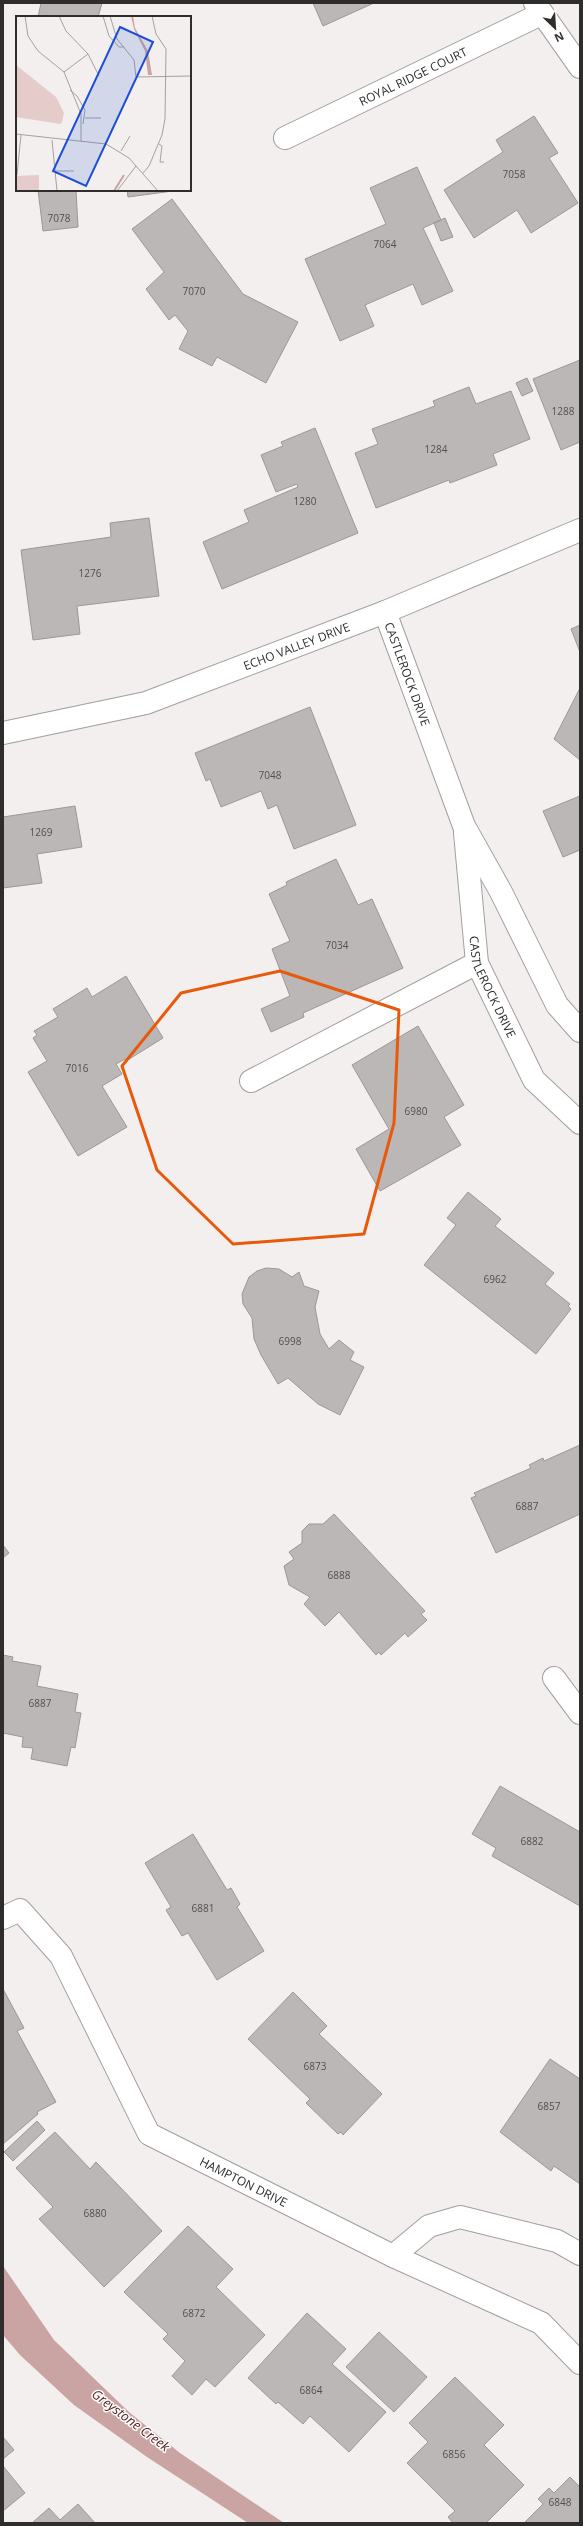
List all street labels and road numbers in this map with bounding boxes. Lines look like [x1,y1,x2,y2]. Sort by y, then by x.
street label: ROYAL RIDGE COURT [356,43,470,109]
street label: ECHO VALLEY DRIVE [241,618,352,674]
street label: CASTLEROCK DRIVE [381,620,435,728]
street label: CASTLEROCK DRIVE [466,935,521,1041]
street label: HAMPTON DRIVE [197,2152,291,2210]

